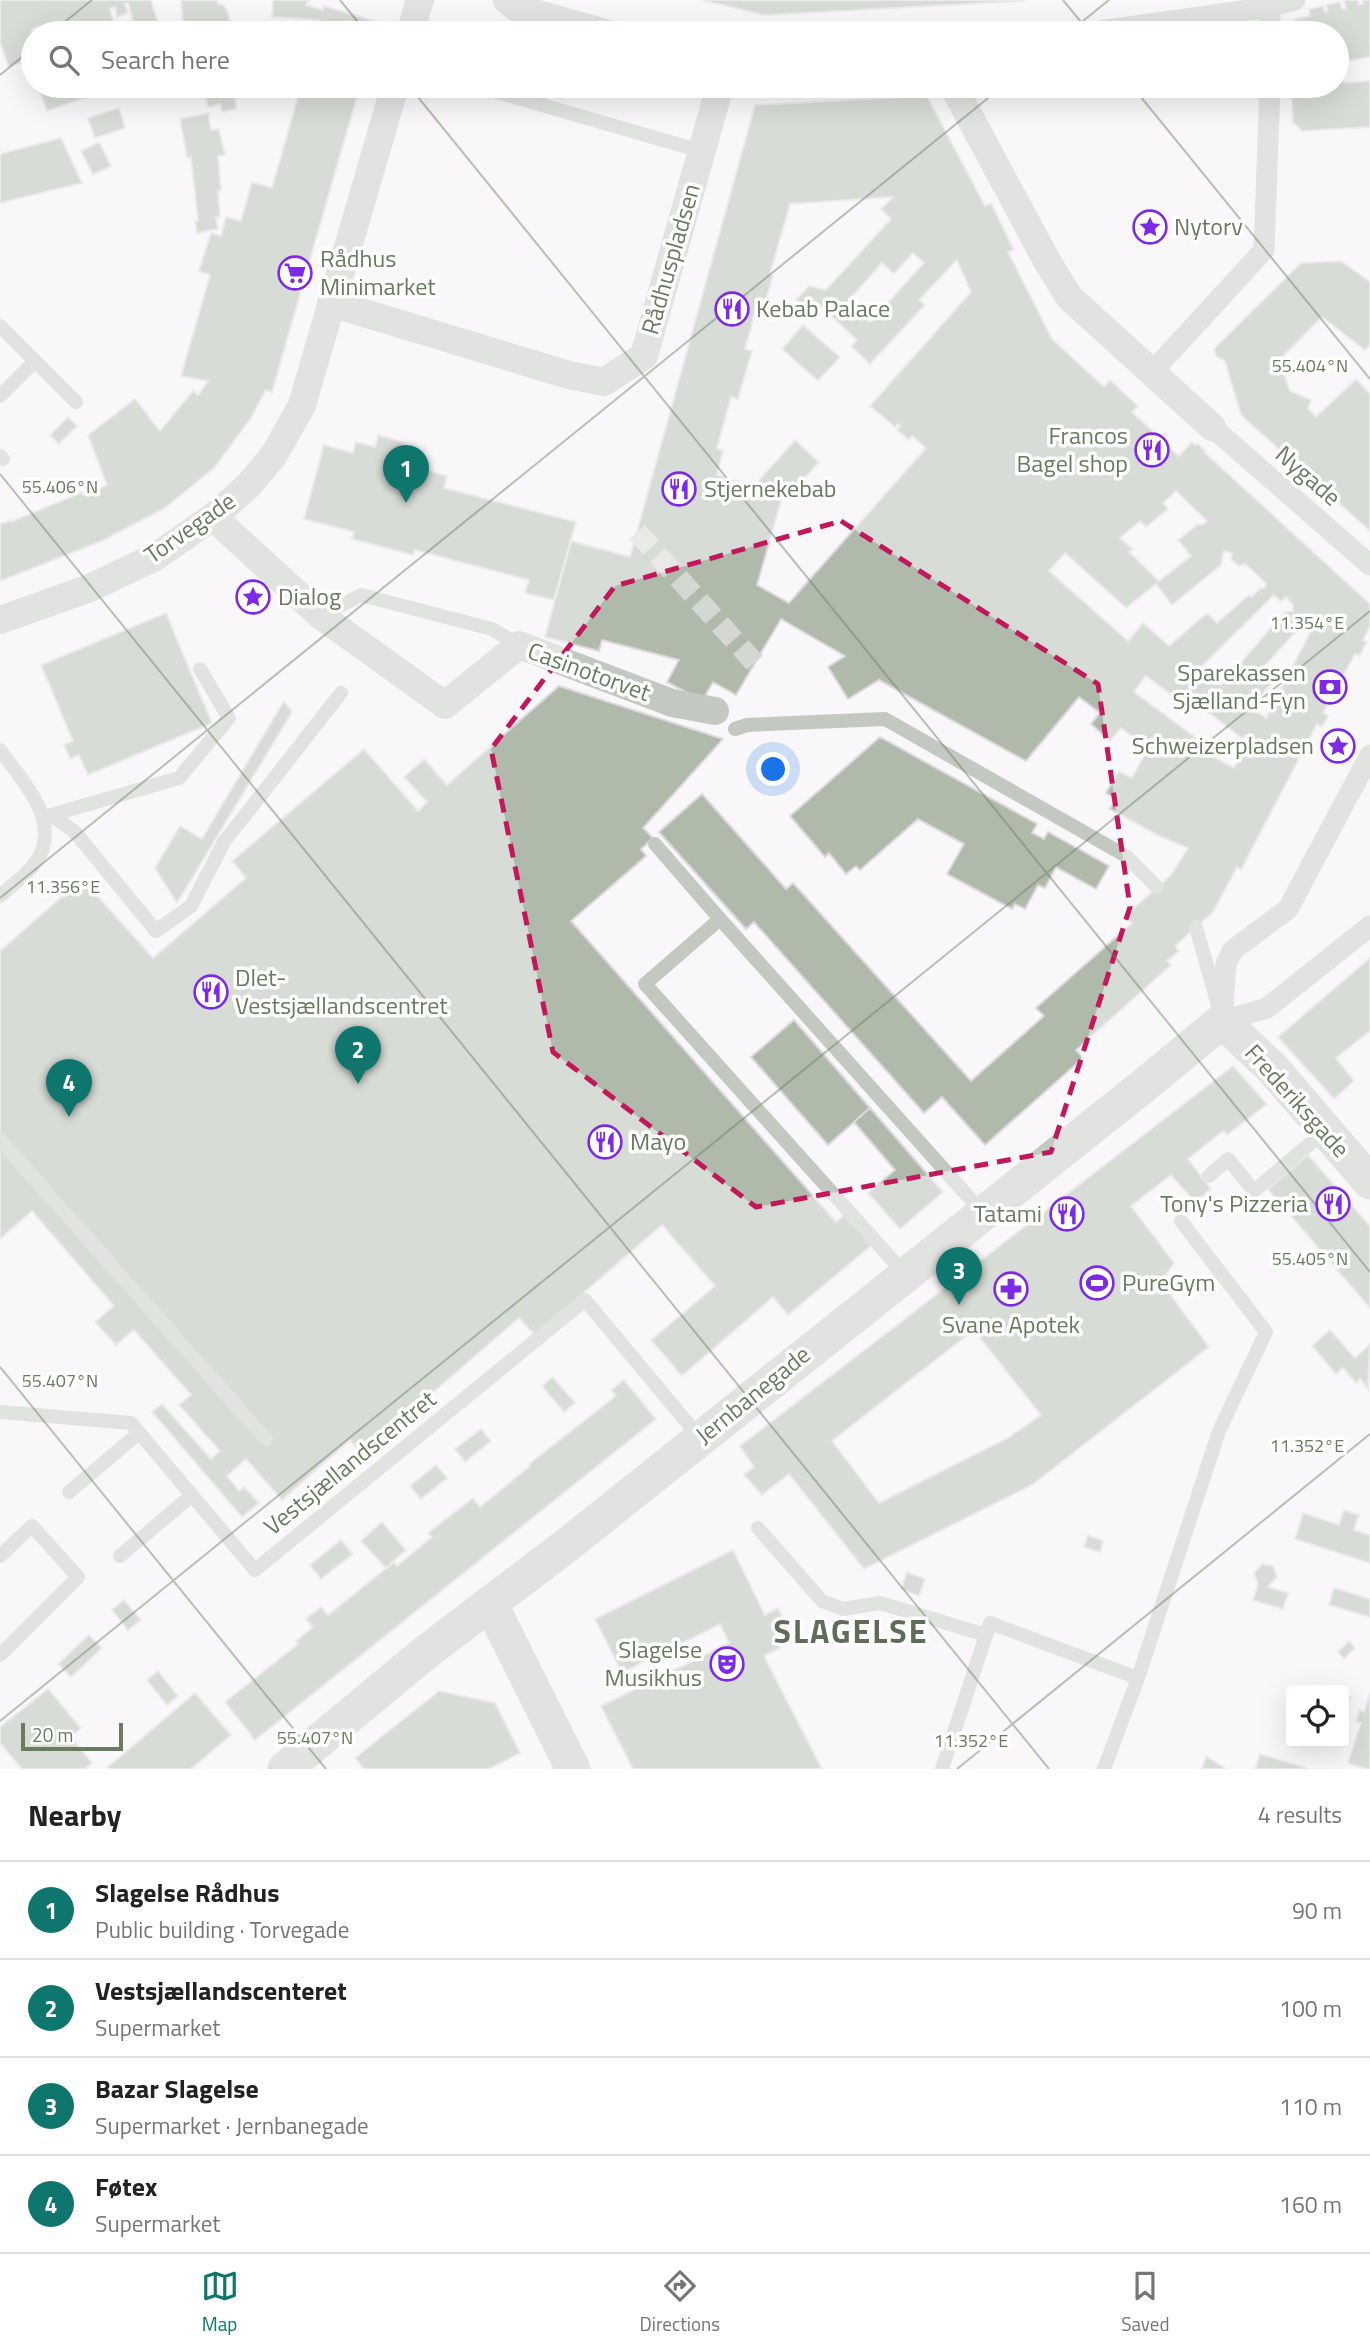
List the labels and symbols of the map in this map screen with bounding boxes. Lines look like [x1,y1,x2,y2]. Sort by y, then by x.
street label: Rådhuspladsen [631,179,709,338]
place icon: Nytorv [1131,208,1169,246]
place label: Nytorv [1174,208,1243,244]
place label: Rådhus Minimarket [320,240,436,304]
supermarket icon: Rådhus Minimarket [276,254,314,292]
restaurant icon: Kebab Palace [713,290,751,328]
place label: Kebab Palace [756,290,890,326]
text: 55.404°N [1272,352,1348,379]
place label: Francos Bagel shop [1017,417,1128,481]
restaurant icon: Francos Bagel shop [1133,431,1171,469]
street label: Nygade [1268,436,1349,514]
pin: 1 [383,445,429,503]
restaurant icon: Stjernekebab [660,470,698,508]
place label: Stjernekebab [704,470,836,506]
text: 55.406°N [22,473,98,500]
street label: Torvegade [136,483,242,572]
place icon: Dialog [234,578,272,616]
place label: Dialog [278,578,341,614]
text: 11.354°E [1270,609,1344,636]
street label: Casinotorvet [523,632,656,710]
place label: Sparekassen Sjælland-Fyn [1172,654,1306,718]
bank icon: Sparekassen Sjælland-Fyn [1311,668,1349,706]
place label: Schweizerpladsen [1132,727,1314,763]
place icon: Schweizerpladsen [1319,727,1357,765]
your location [756,752,790,786]
text: 11.356°E [26,873,100,900]
place label: Dlet- Vestsjællandscentret [235,959,448,1023]
restaurant icon: Dlet- Vestsjællandscentret [192,973,230,1011]
pin: 2 [335,1026,381,1084]
street label: Frederiksgade [1237,1035,1359,1165]
pin: 4 [46,1059,92,1117]
restaurant icon: Mayo [586,1123,624,1161]
place label: Mayo [630,1123,686,1159]
place label: Tony's Pizzeria [1160,1185,1308,1221]
restaurant icon: Tony's Pizzeria [1314,1185,1352,1223]
place label: Tatami [974,1195,1042,1231]
restaurant icon: Tatami [1048,1195,1086,1233]
text: 55.405°N [1272,1245,1348,1272]
pin: 3 [936,1247,982,1305]
sports icon: PureGym [1078,1264,1116,1302]
place label: PureGym [1122,1264,1215,1300]
pharmacy icon: Svane Apotek [992,1270,1030,1308]
place label: Svane Apotek [942,1306,1081,1342]
street label: Jernbanegade [687,1337,818,1452]
text: 55.407°N [22,1367,98,1394]
street label: Vestsjællandscentret [255,1381,444,1543]
text: 11.352°E [1270,1432,1344,1459]
district label: SLAGELSE [774,1607,928,1655]
place label: Slagelse Musikhus [604,1631,702,1695]
theatre icon: Slagelse Musikhus [708,1645,746,1683]
scale bar [21,1720,122,1752]
text: 55.407°N [277,1724,353,1751]
text: 11.352°E [934,1727,1008,1754]

